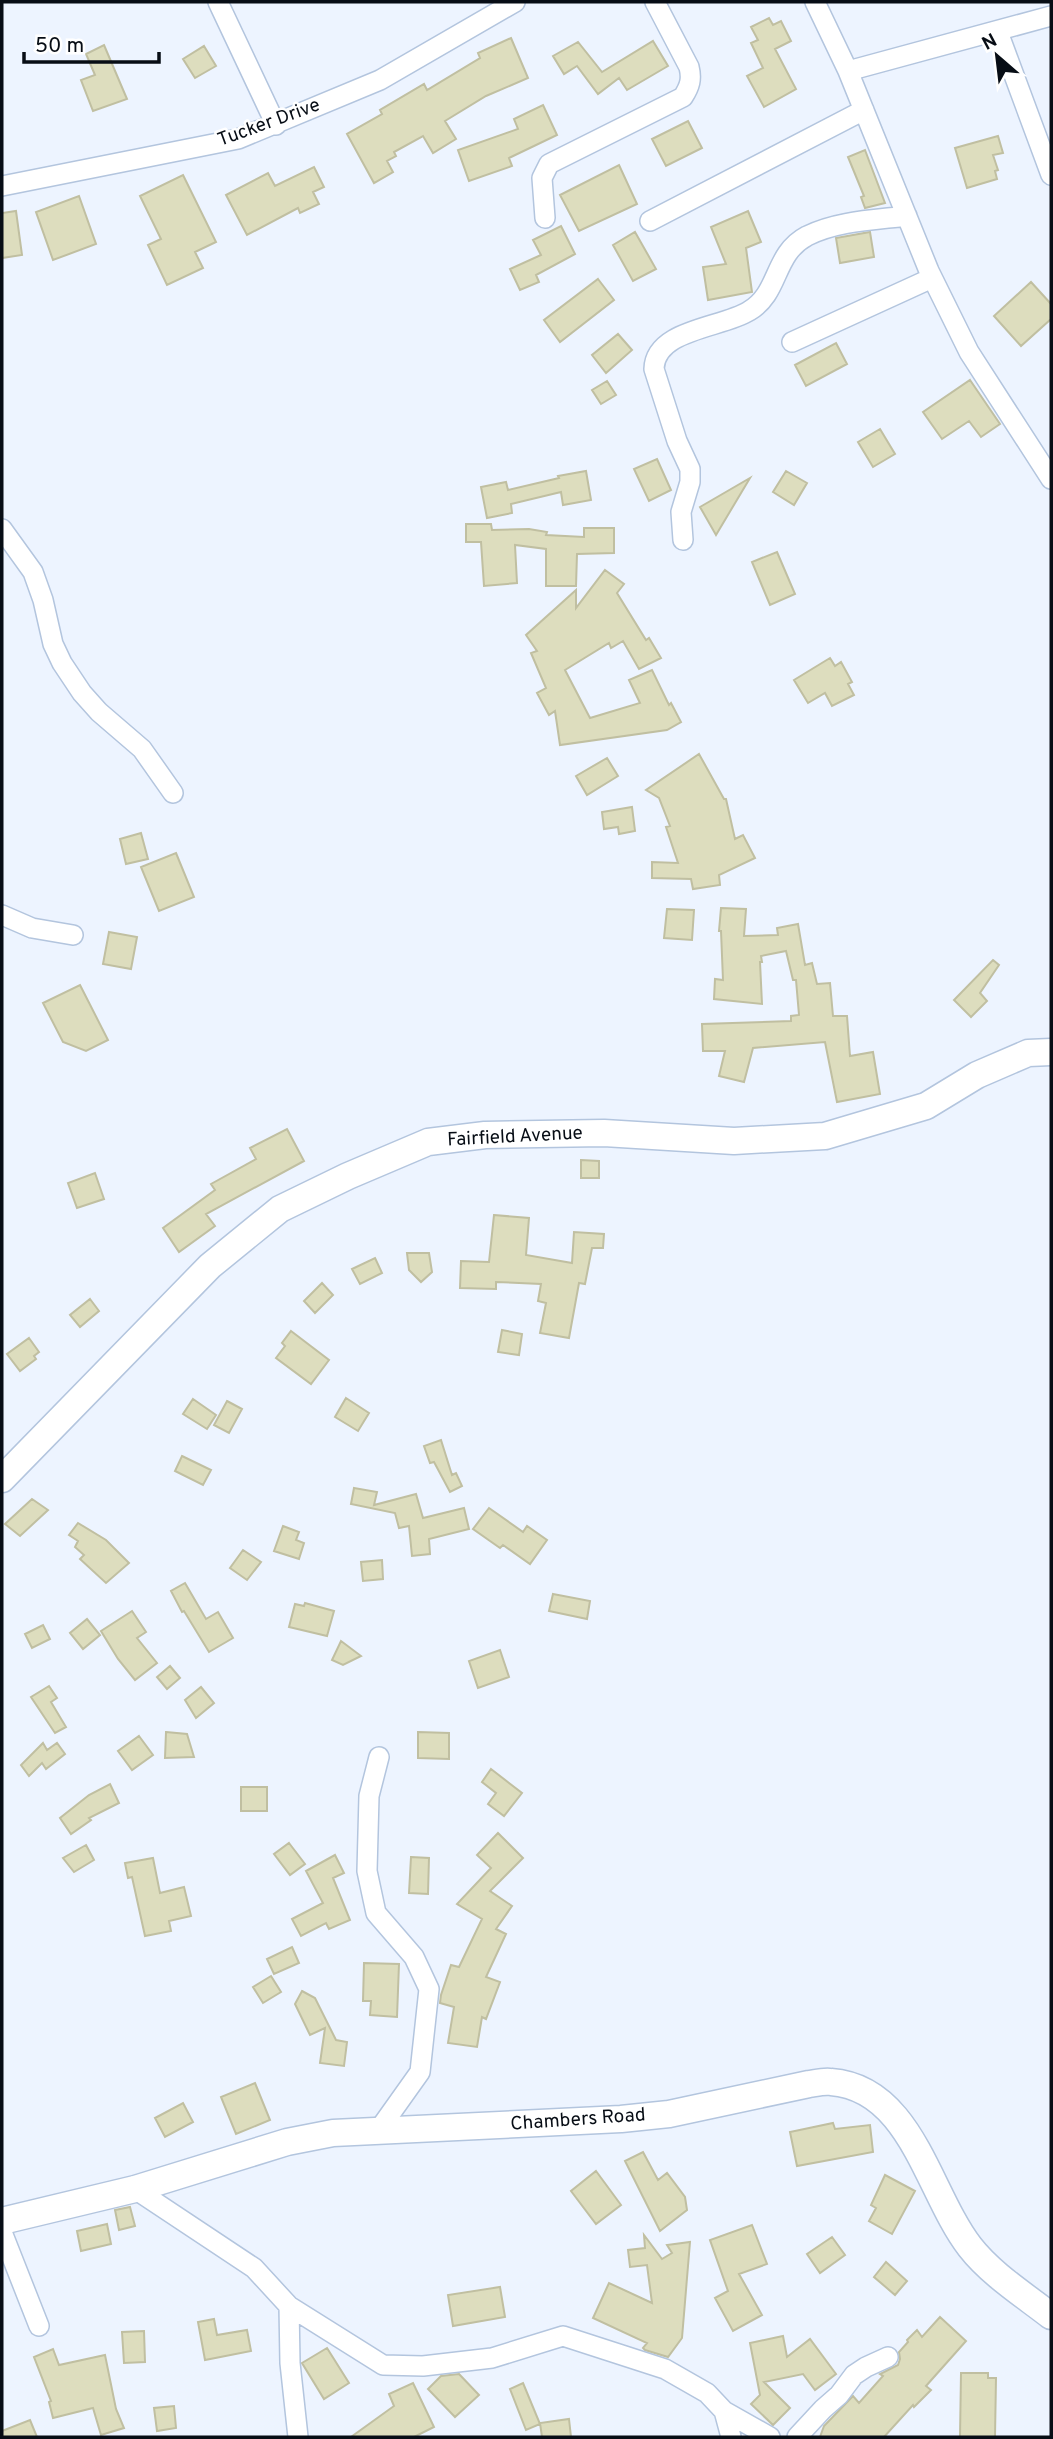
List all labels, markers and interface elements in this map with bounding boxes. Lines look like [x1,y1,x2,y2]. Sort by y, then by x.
scale bar [24,21,159,65]
north arrow [962,21,1032,91]
text: N [978,29,1002,57]
text: 50 m [35,33,84,60]
street label: Tucker Drive [215,93,323,153]
street label: Fairfield Avenue [447,1121,583,1153]
street label: Chambers Road [510,2103,646,2137]

